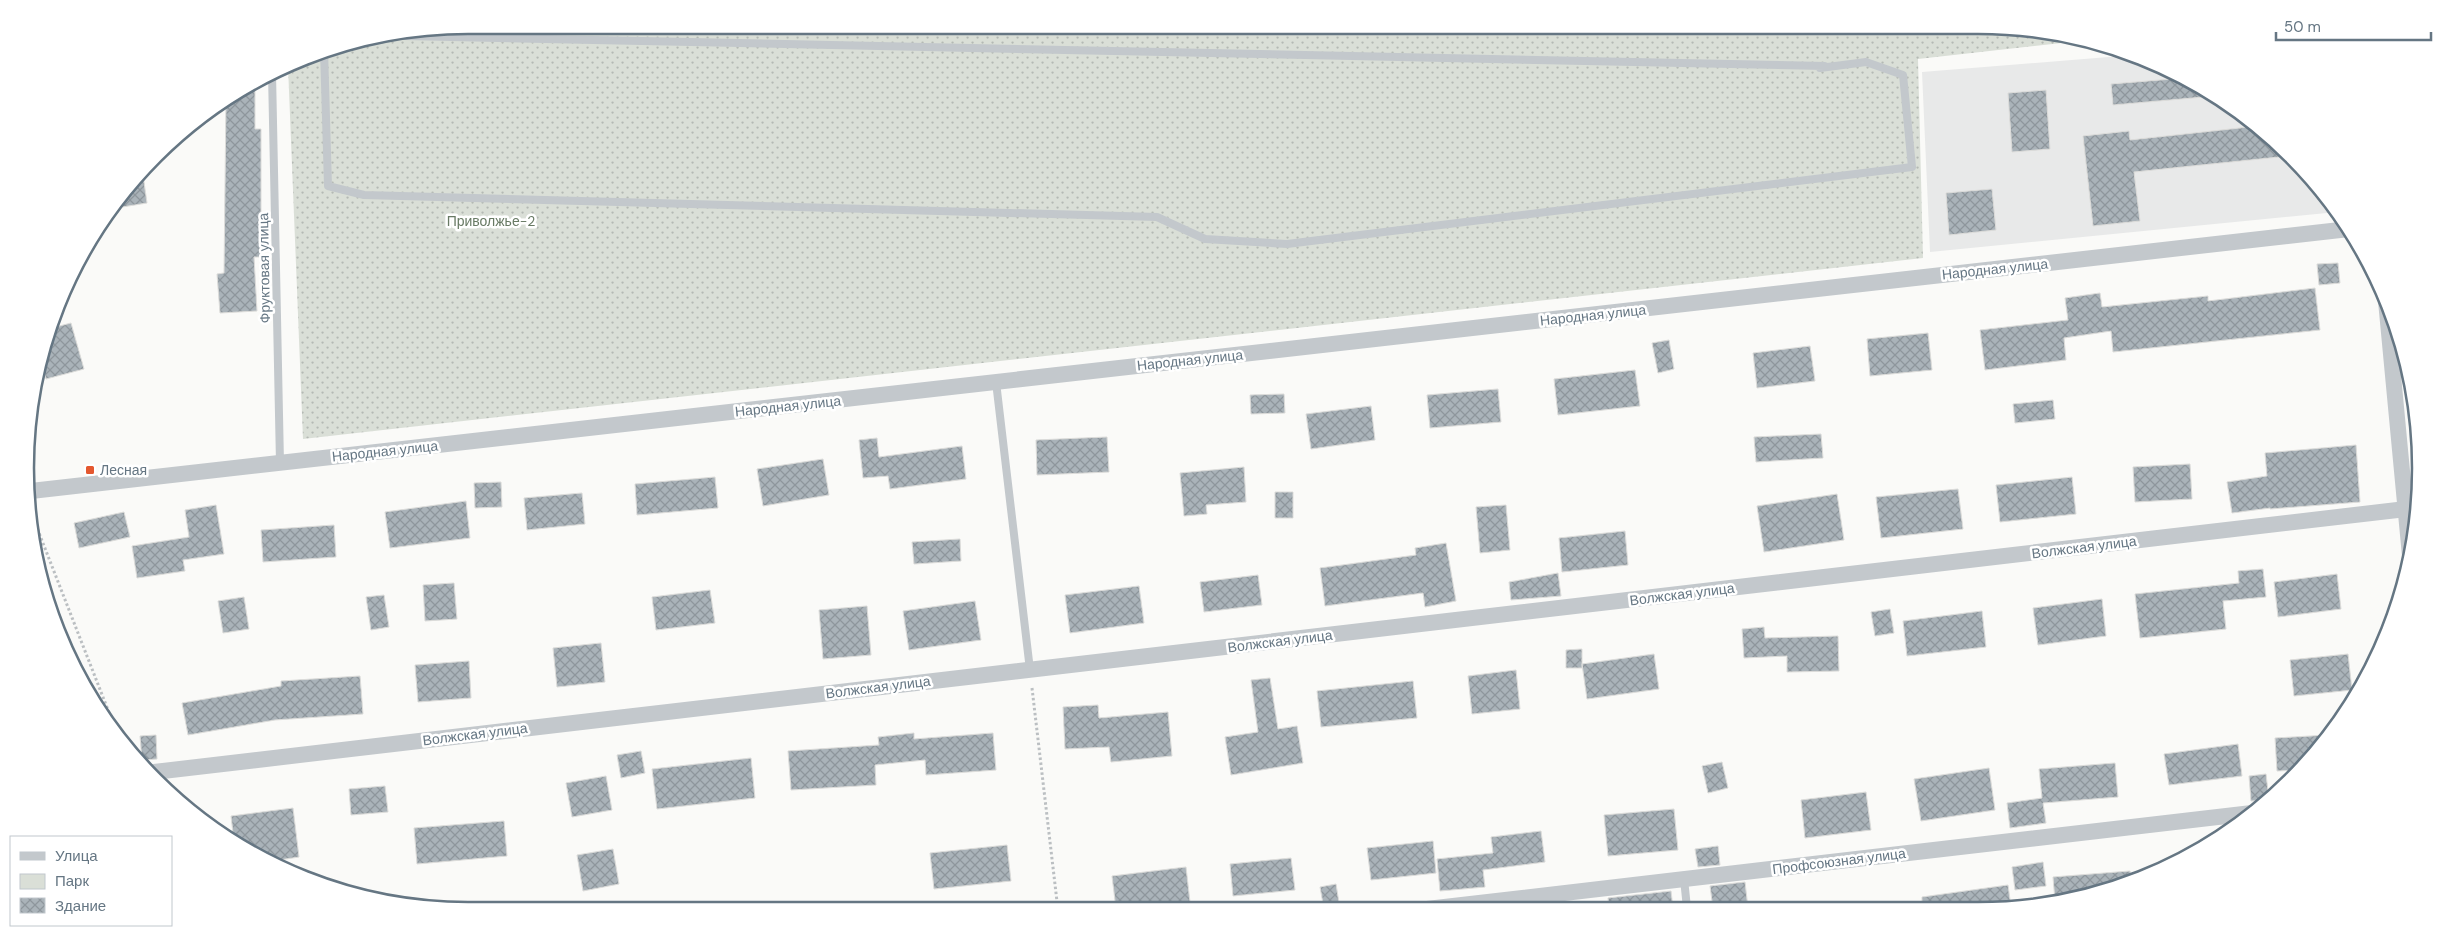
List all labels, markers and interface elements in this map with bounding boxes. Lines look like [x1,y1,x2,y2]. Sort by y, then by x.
scale bar [2276,10,2431,42]
text: 50 m [2284,17,2321,37]
street label: Фруктовая улица [254,212,274,323]
park label: Приволжье-2 [447,212,535,230]
street label: Народная улица [1941,254,2049,284]
street label: Народная улица [1539,300,1647,330]
street label: Народная улица [1136,345,1244,375]
street label: Народная улица [734,391,842,421]
street label: Народная улица [331,436,439,466]
place label: Лесная [100,461,147,479]
marker: Лесная [84,464,96,476]
street label: Волжская улица [2031,532,2138,562]
street label: Волжская улица [1629,579,1736,609]
street label: Волжская улица [1227,626,1334,656]
street label: Волжская улица [825,672,932,702]
street label: Волжская улица [422,719,529,749]
legend [10,836,172,926]
street label: Профсоюзная улица [1771,844,1907,878]
text: Улица [55,846,98,866]
text: Парк [55,871,89,891]
text: Здание [55,896,106,916]

